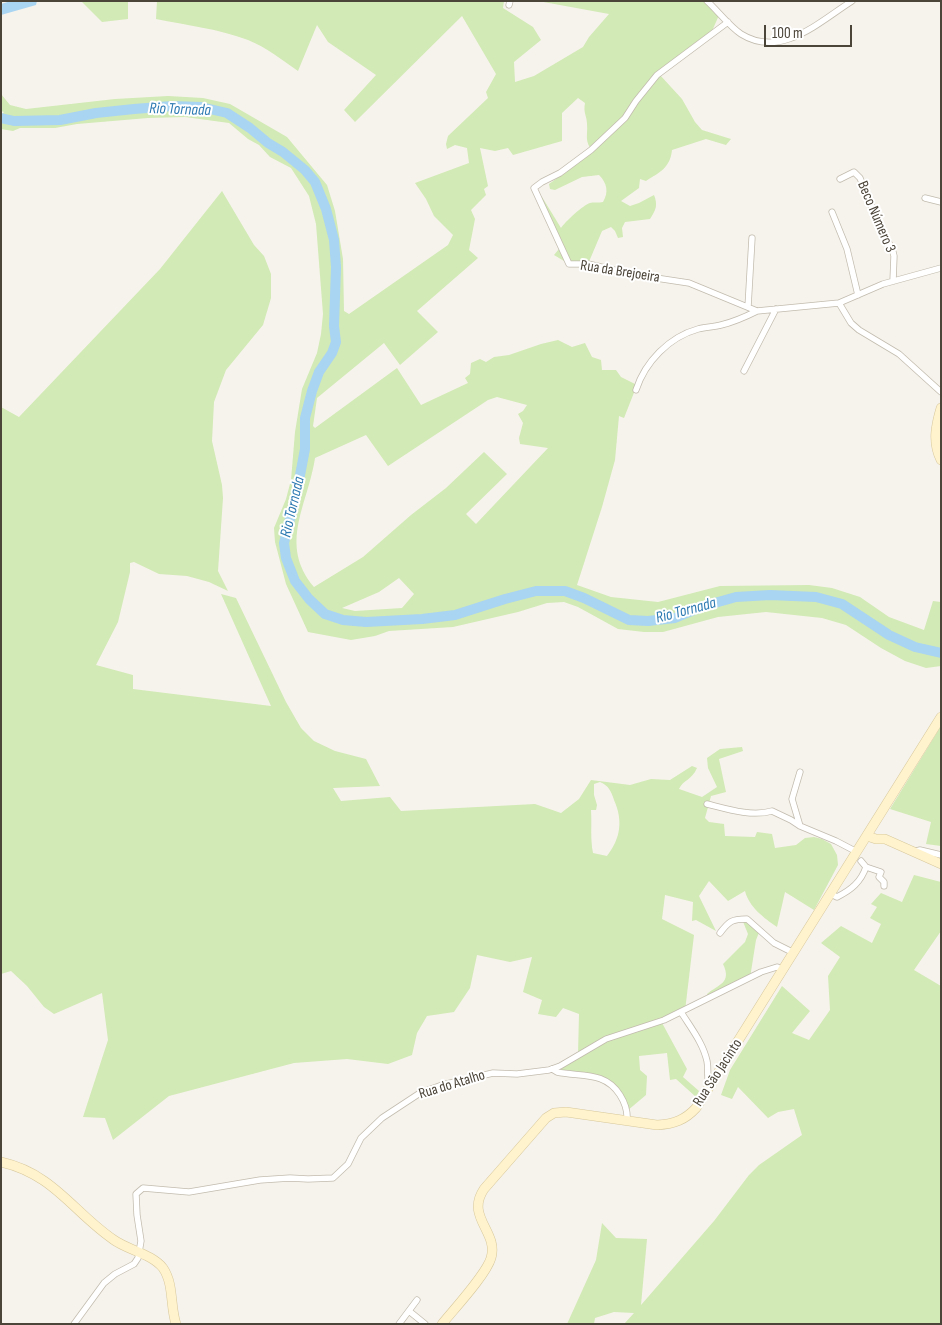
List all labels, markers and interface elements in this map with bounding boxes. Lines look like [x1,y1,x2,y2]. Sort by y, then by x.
scale bar [767,15,854,47]
text: 100 m [772,24,803,43]
water label: Rio Tornada [149,99,211,121]
street label: Beco Número 3 [853,179,899,255]
street label: Rua da Brejoeira [579,257,661,287]
water label: Rio Tornada [277,475,309,539]
water label: Rio Tornada [654,594,718,628]
street label: Rua São Jacinto [689,1036,747,1110]
street label: Rua do Atalho [417,1066,487,1104]

